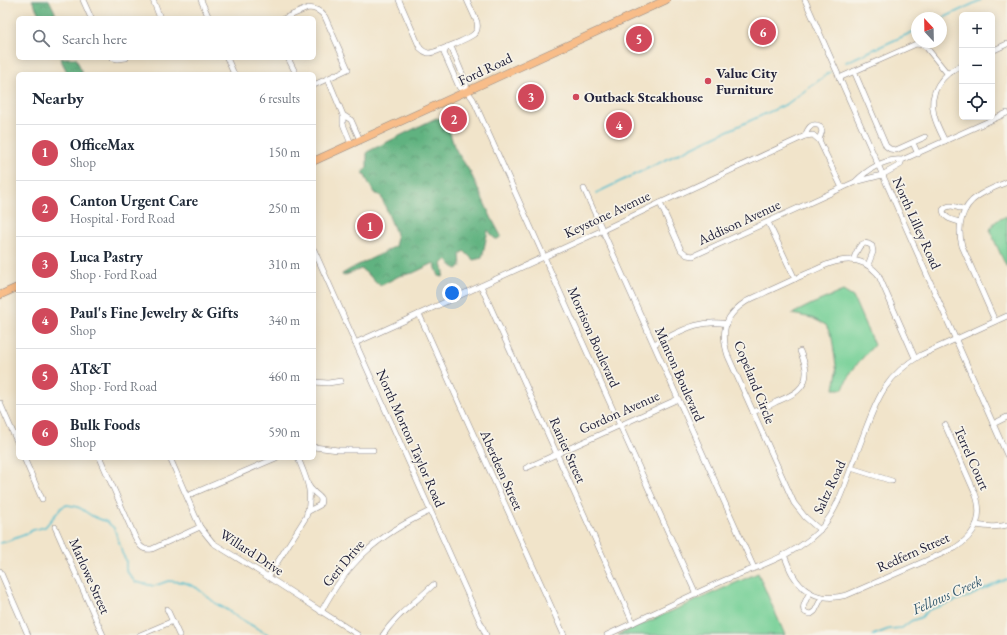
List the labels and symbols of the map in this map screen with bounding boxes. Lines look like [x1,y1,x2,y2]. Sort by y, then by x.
north arrow [911,12,947,48]
pin: 6 [750,17,776,47]
pin: 5 [626,24,652,54]
street label: Ford Road [455,48,516,89]
place label: Value City Furniture [716,64,778,98]
marker: Value City Furniture [703,76,713,86]
pin: 3 [518,82,544,112]
place label: Outback Steakhouse [584,88,703,106]
marker: Outback Steakhouse [571,92,581,102]
pin: 2 [441,104,467,134]
pin: 4 [606,110,632,140]
street label: North Lilley Road [889,174,946,273]
street label: Keystone Avenue [561,186,653,242]
street label: Addison Avenue [694,195,784,249]
pin: 1 [357,211,383,241]
your location [442,283,462,303]
street label: Morrison Boulevard [564,284,625,391]
street label: Manton Boulevard [651,324,709,425]
street label: Copeland Circle [730,338,780,427]
street label: North Morton Taylor Road [372,366,450,511]
street label: Gordon Avenue [576,386,663,438]
street label: Ranier Street [546,414,591,486]
street label: Terrel Court [950,423,994,493]
street label: Aberdeen Street [476,426,528,513]
street label: Saltz Road [809,456,850,517]
street label: Willard Drive [217,525,288,580]
street label: Redfern Street [874,528,953,576]
street label: Marlowe Street [65,535,115,617]
street label: Geri Drive [318,535,368,590]
water label: Fellows Creek [908,571,985,619]

